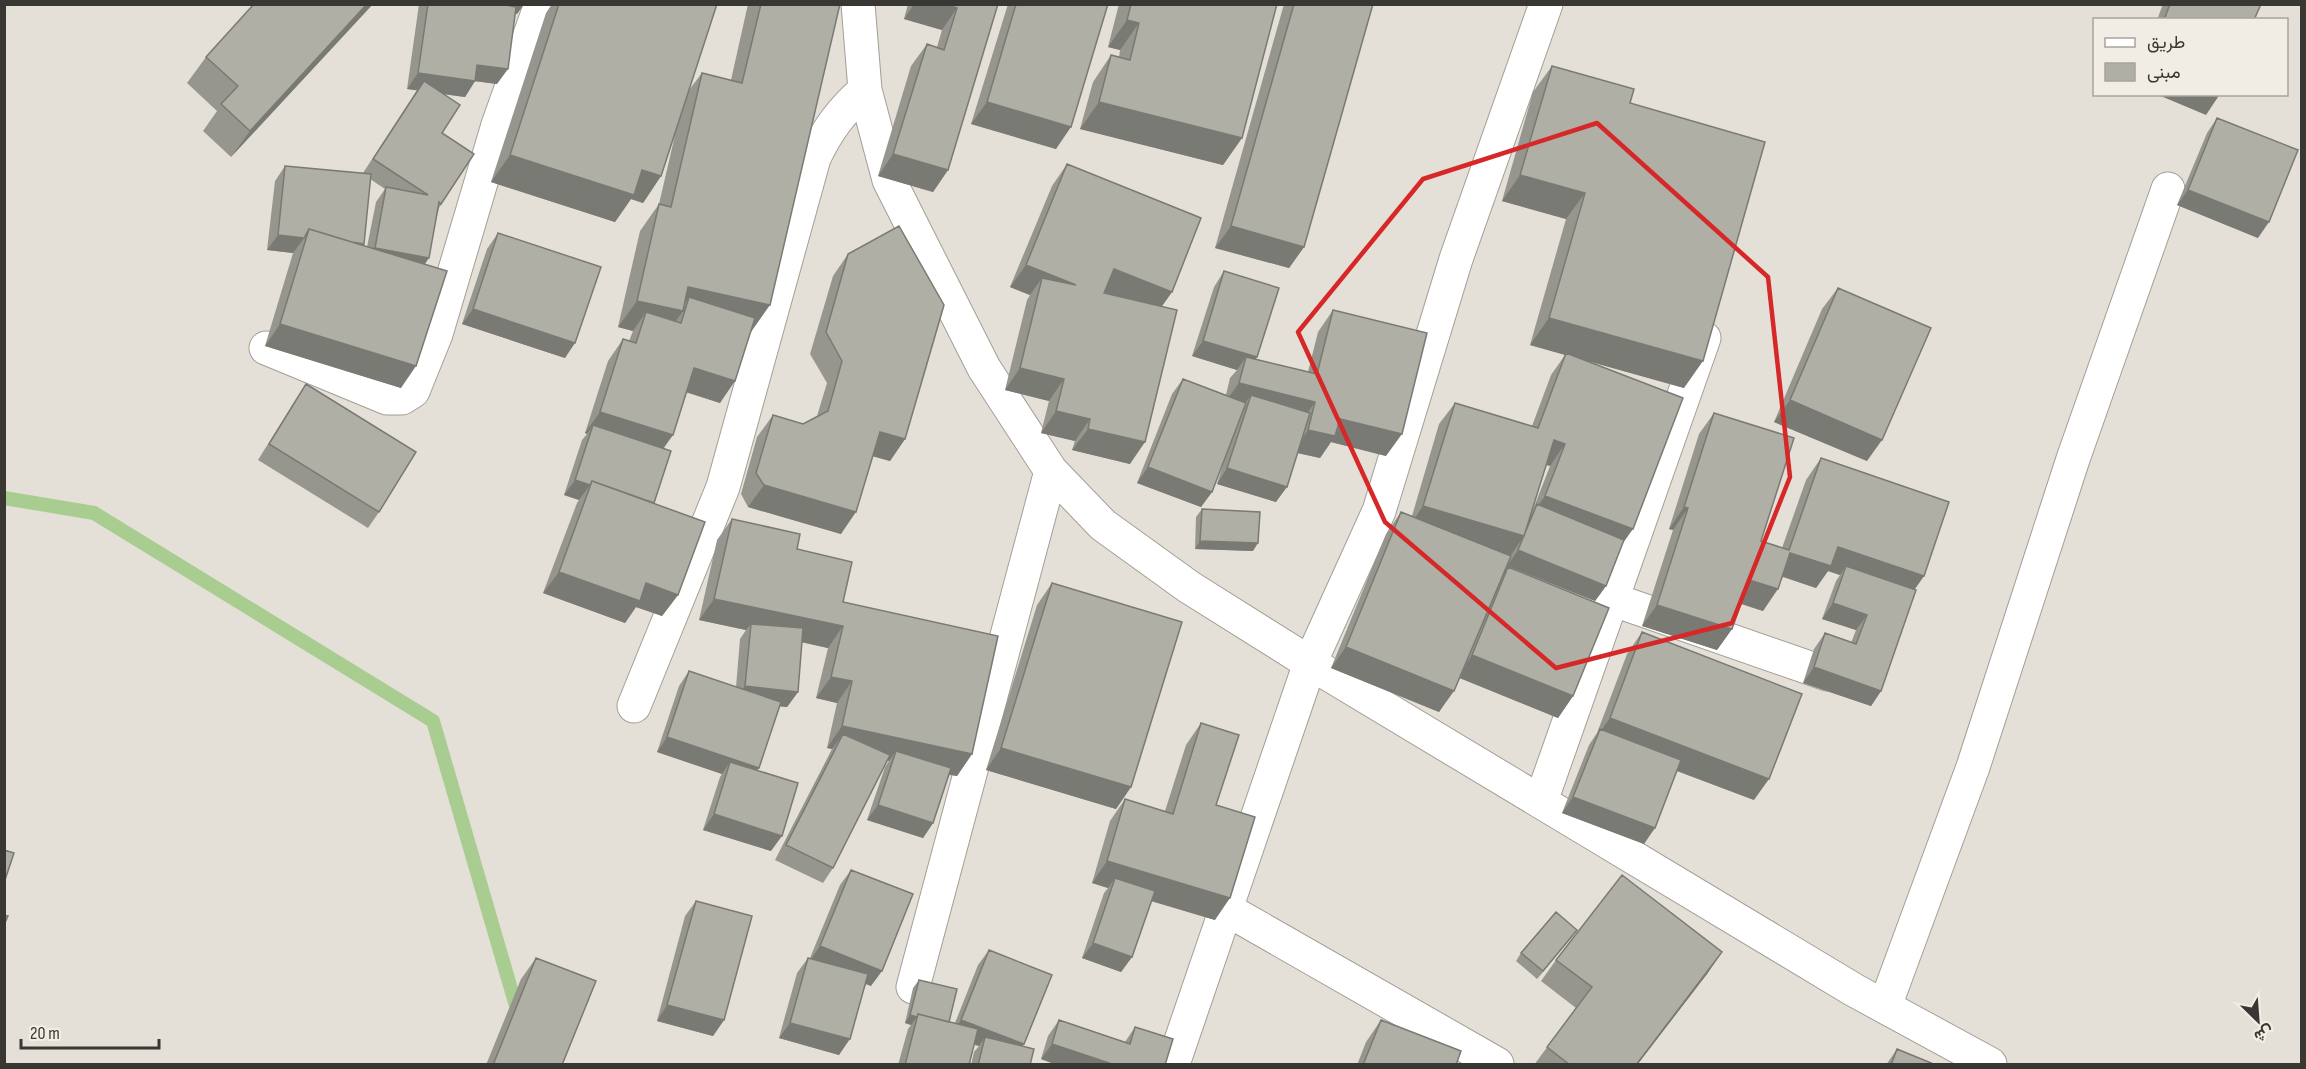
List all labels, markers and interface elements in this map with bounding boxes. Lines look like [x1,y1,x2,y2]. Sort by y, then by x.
legend [2093,18,2288,96]
text: طريق [2147,32,2185,53]
text: مبنى [2147,62,2181,83]
north arrow [2228,991,2288,1051]
scale bar [21,1012,159,1050]
text: ش [2251,1021,2276,1046]
text: 20 m [30,1023,60,1044]

